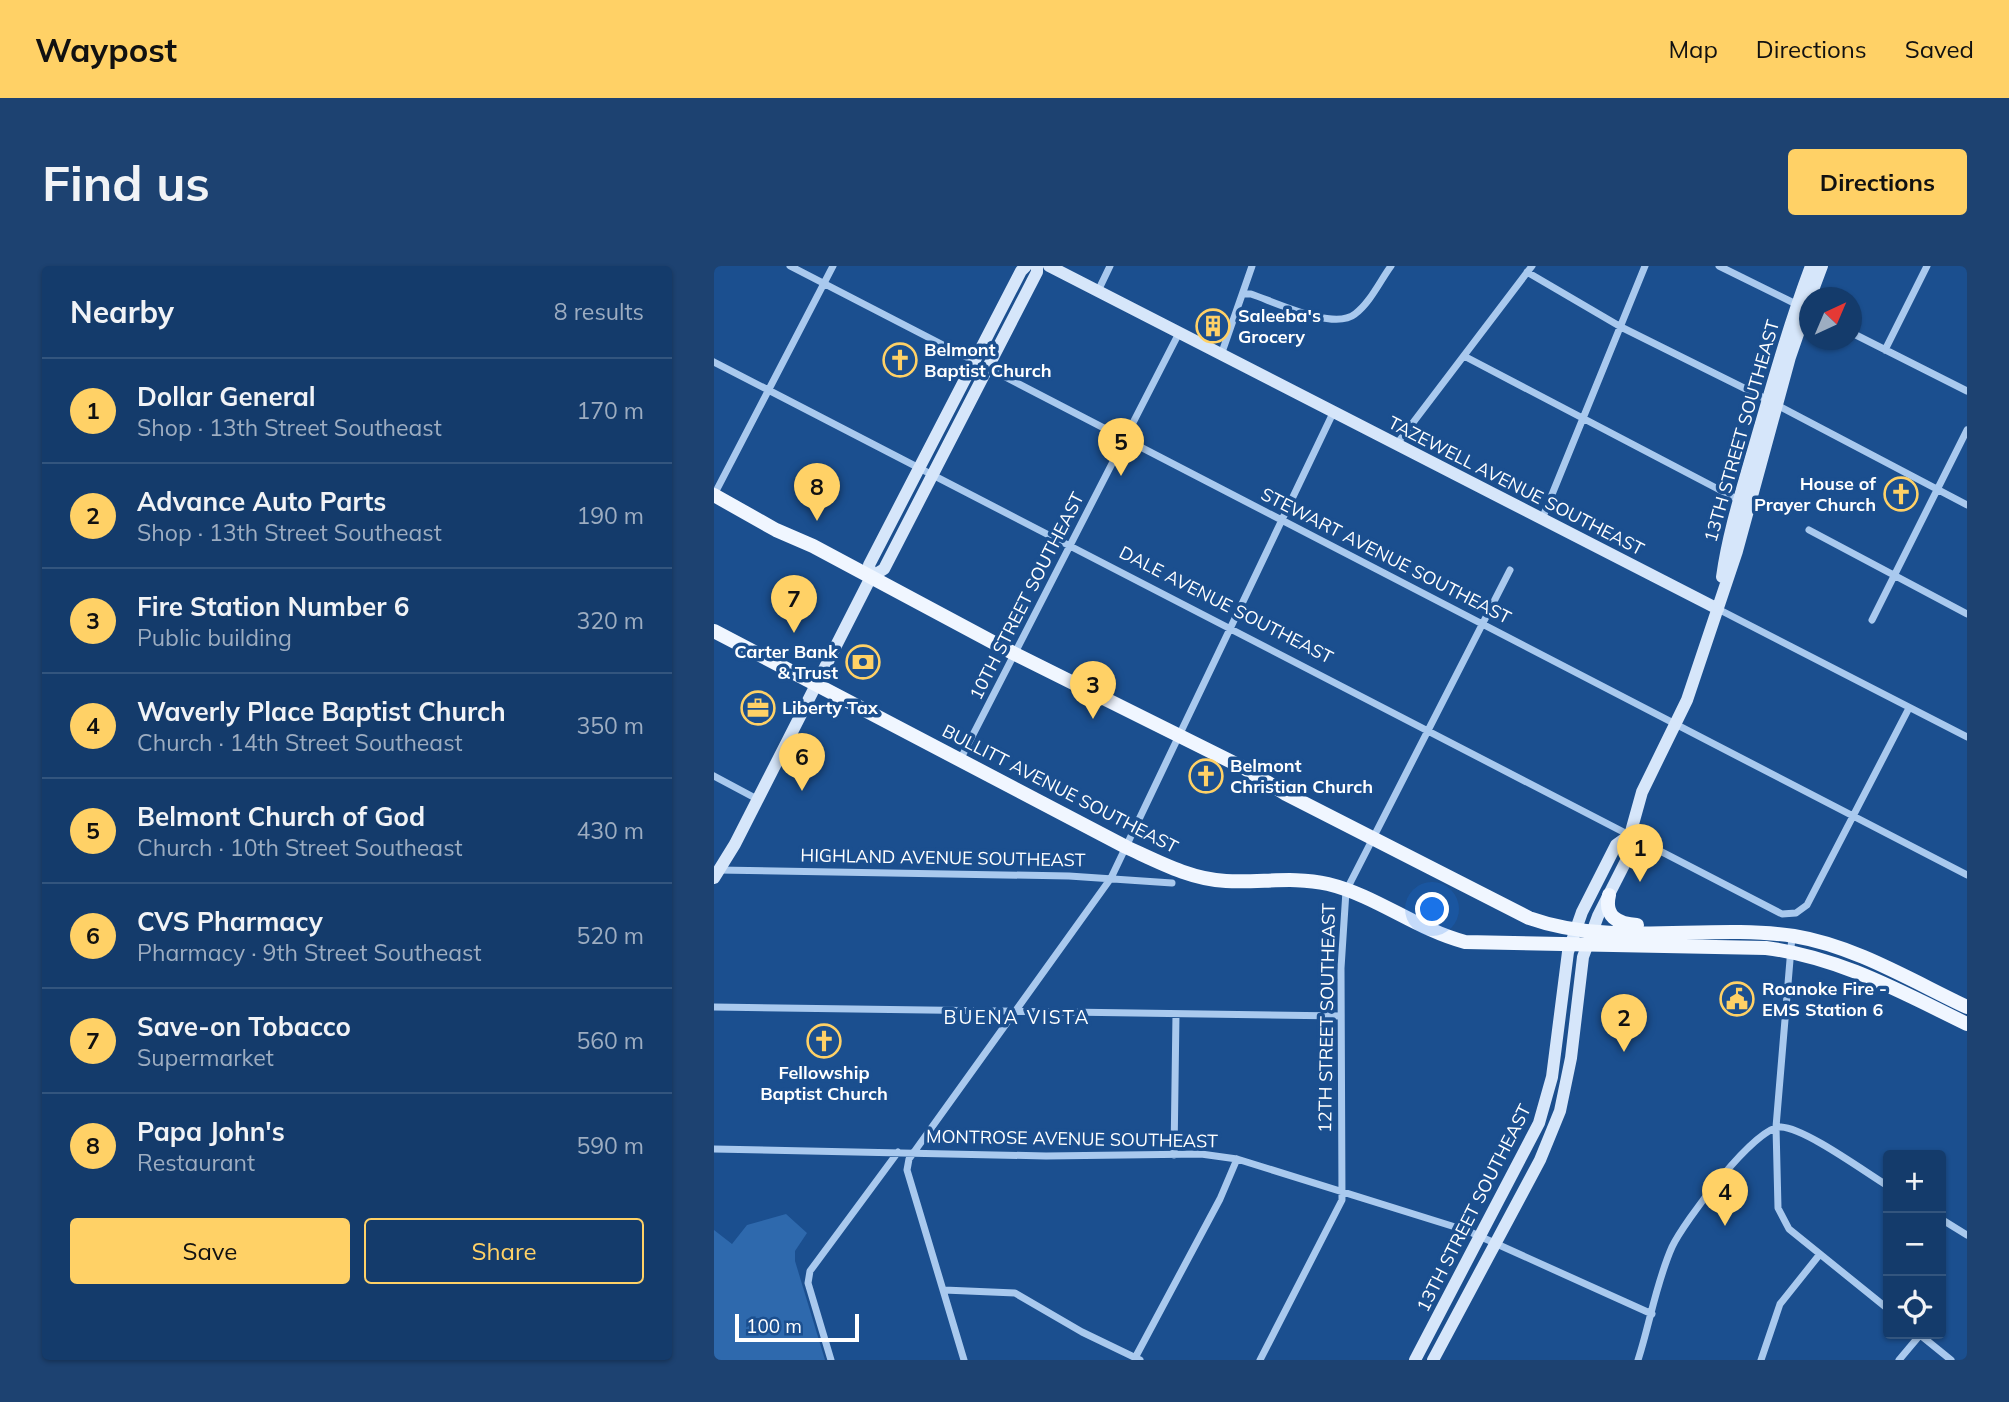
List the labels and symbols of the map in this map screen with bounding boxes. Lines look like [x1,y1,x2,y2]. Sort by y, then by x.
north arrow [1799,287,1862,350]
place label: Saleeba's Grocery [1238,304,1321,348]
building icon: Saleeba's Grocery [1194,307,1232,345]
street label: 13TH STREET SOUTHEAST [1699,317,1784,545]
place label: Belmont Baptist Church [924,338,1052,382]
church icon: Belmont Baptist Church [881,341,919,379]
street label: TAZEWELL AVENUE SOUTHEAST [1384,411,1648,560]
pin: 5 [1098,418,1144,476]
pin: 8 [794,463,840,521]
place label: House of Prayer Church [1754,472,1876,516]
church icon: House of Prayer Church [1882,475,1920,513]
street label: STEWART AVENUE SOUTHEAST [1257,482,1515,629]
street label: 10TH STREET SOUTHEAST [964,488,1089,703]
street label: DALE AVENUE SOUTHEAST [1115,541,1337,669]
pin: 7 [771,575,817,633]
place label: Carter Bank & Trust [734,640,839,684]
bank icon: Carter Bank & Trust [844,643,882,681]
pin: 3 [1070,661,1116,719]
office icon: Liberty Tax [739,689,777,727]
place label: Liberty Tax [782,696,879,719]
street label: BULLITT AVENUE SOUTHEAST [938,719,1182,858]
pin: 6 [779,733,825,791]
place label: Belmont Christian Church [1230,754,1373,798]
church icon: Belmont Christian Church [1187,757,1225,795]
pin: 1 [1617,824,1663,882]
street label: HIGHLAND AVENUE SOUTHEAST [800,844,1086,871]
your location [1415,892,1449,926]
street label: 12TH STREET SOUTHEAST [1313,903,1340,1133]
place label: Roanoke Fire - EMS Station 6 [1762,977,1887,1021]
public building icon: Roanoke Fire - EMS Station 6 [1718,980,1756,1018]
pin: 2 [1601,994,1647,1052]
district label: BUENA VISTA [944,1005,1090,1029]
church icon: Fellowship Baptist Church [805,1022,843,1060]
place label: Fellowship Baptist Church [760,1061,888,1105]
street label: 13TH STREET SOUTHEAST [1411,1100,1536,1315]
street label: MONTROSE AVENUE SOUTHEAST [926,1124,1218,1153]
pin: 4 [1702,1168,1748,1226]
scale bar [735,1311,859,1343]

